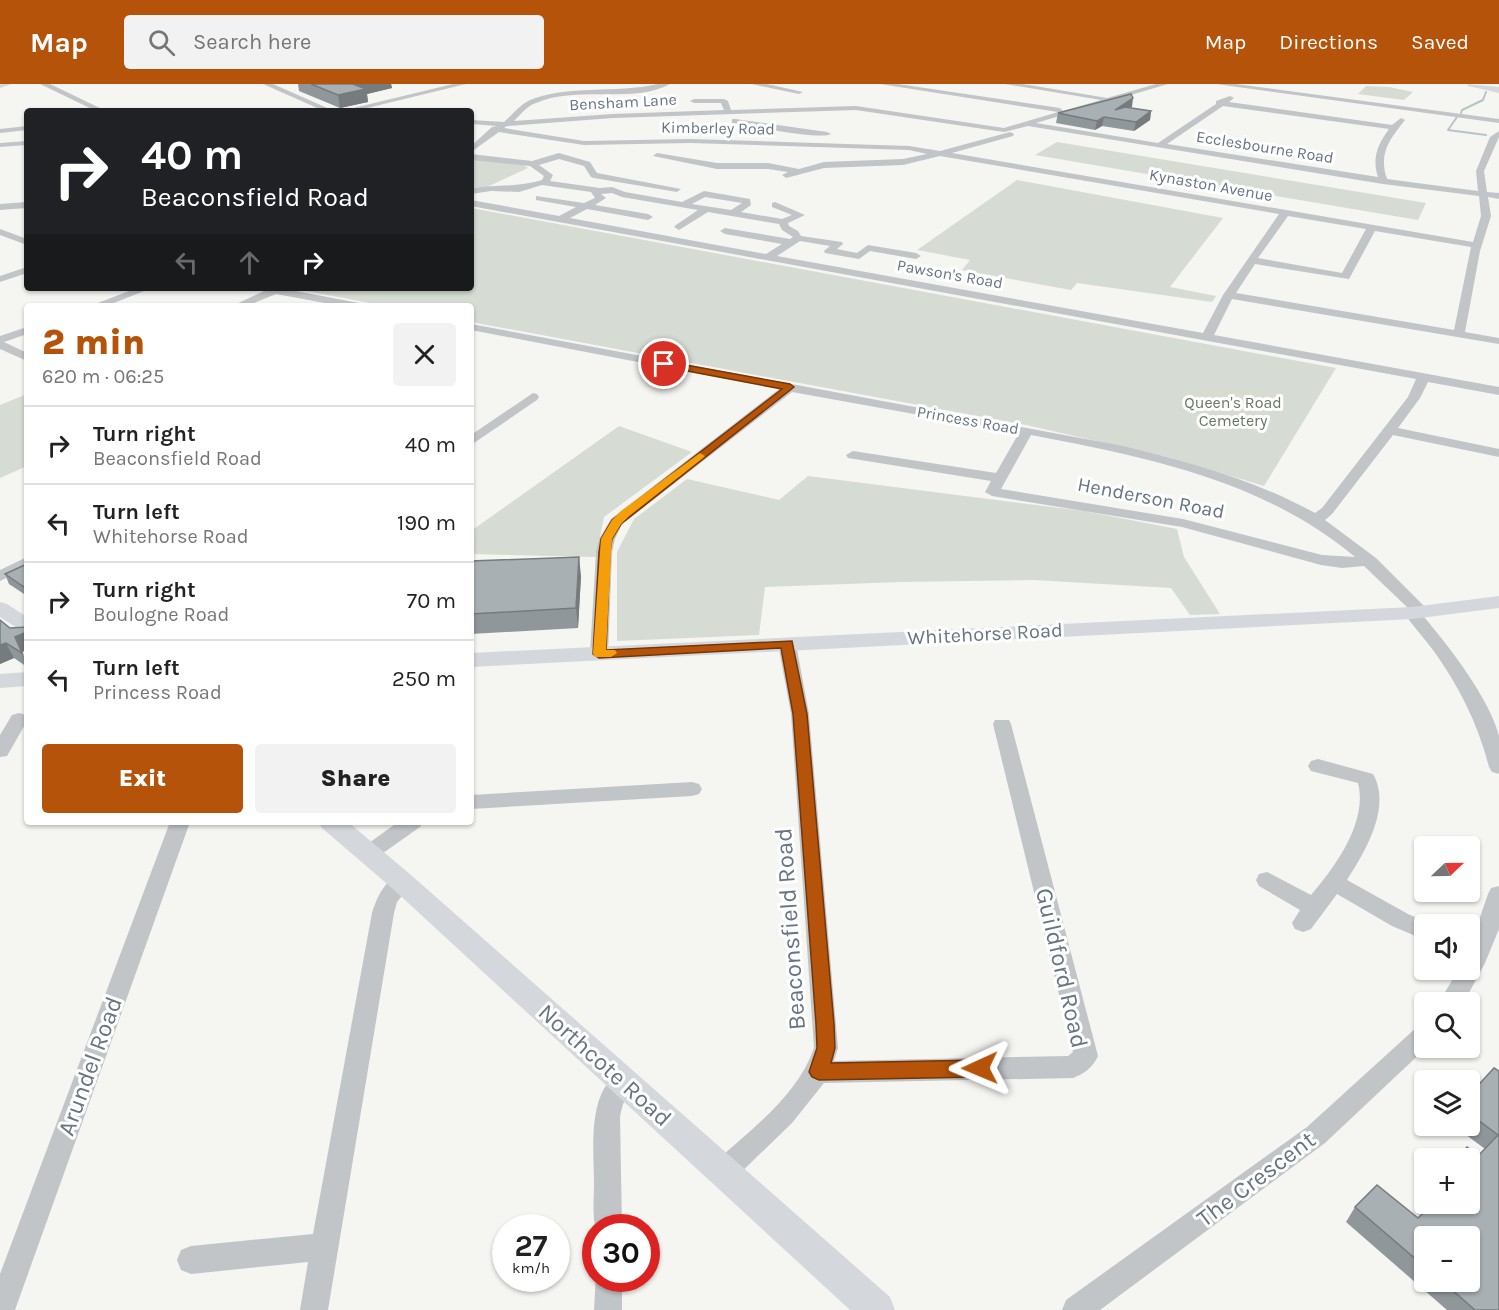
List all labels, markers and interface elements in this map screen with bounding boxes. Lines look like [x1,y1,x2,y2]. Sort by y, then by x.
search box [124,15,544,69]
text: Map [30,26,88,59]
icon: search [145,26,178,59]
text: Search here [193,29,311,55]
text: Map [1205,30,1246,54]
text: Directions [1279,30,1378,54]
text: Saved [1411,30,1469,54]
street label: Bensham Lane [569,90,677,114]
street label: Kimberley Road [661,118,775,138]
street label: Ecclesbourne Road [1195,127,1335,167]
text: 40 m [141,130,243,180]
icon: right [42,132,120,210]
street label: Kynaston Avenue [1148,165,1274,205]
text: Beaconsfield Road [141,181,369,213]
icon: left [170,246,203,279]
icon: ahead [233,246,266,279]
icon: right [296,246,329,279]
street label: Pawson's Road [896,255,1004,293]
text: 2 min [42,321,145,363]
button: close [393,323,456,386]
pin [638,338,689,389]
icon: arrive [647,347,680,380]
text: 620 m · 06:25 [42,365,164,388]
park label: Queen's Road Cemetery [1184,393,1282,430]
street label: Princess Road [916,402,1020,438]
text: Turn right [93,421,196,447]
icon: right [42,429,75,462]
text: 40 m [405,432,456,458]
text: Beaconsfield Road [93,447,262,470]
street label: Henderson Road [1075,472,1227,524]
text: Turn left [93,499,180,525]
icon: left [42,507,75,540]
text: 190 m [397,510,456,536]
text: Whitehorse Road [93,525,249,548]
text: Turn right [93,577,196,603]
icon: right [42,585,75,618]
text: 70 m [407,588,456,614]
text: Boulogne Road [93,603,229,626]
street label: Whitehorse Road [907,618,1063,650]
text: Turn left [93,655,180,681]
icon: left [42,663,75,696]
text: 250 m [392,666,456,692]
text: Princess Road [93,681,222,704]
button: Exit [42,744,243,813]
button: Share [255,744,456,813]
street label: Beaconsfield Road [769,827,811,1031]
north arrow [1414,836,1480,902]
map controls [1414,836,1480,1292]
street label: Guildford Road [1030,885,1094,1051]
button: sound [1414,914,1480,980]
button: search [1414,992,1480,1058]
street label: Arundel Road [52,993,128,1139]
street label: Northcote Road [533,998,677,1132]
position arrow [948,1036,1012,1100]
button: layers [1414,1070,1480,1136]
street label: The Crescent [1191,1125,1321,1233]
button: + [1414,1148,1480,1214]
speed limit sign: 30 [582,1214,660,1292]
button: − [1414,1226,1480,1292]
text: 27 [514,1228,548,1264]
text: km/h [512,1259,550,1277]

